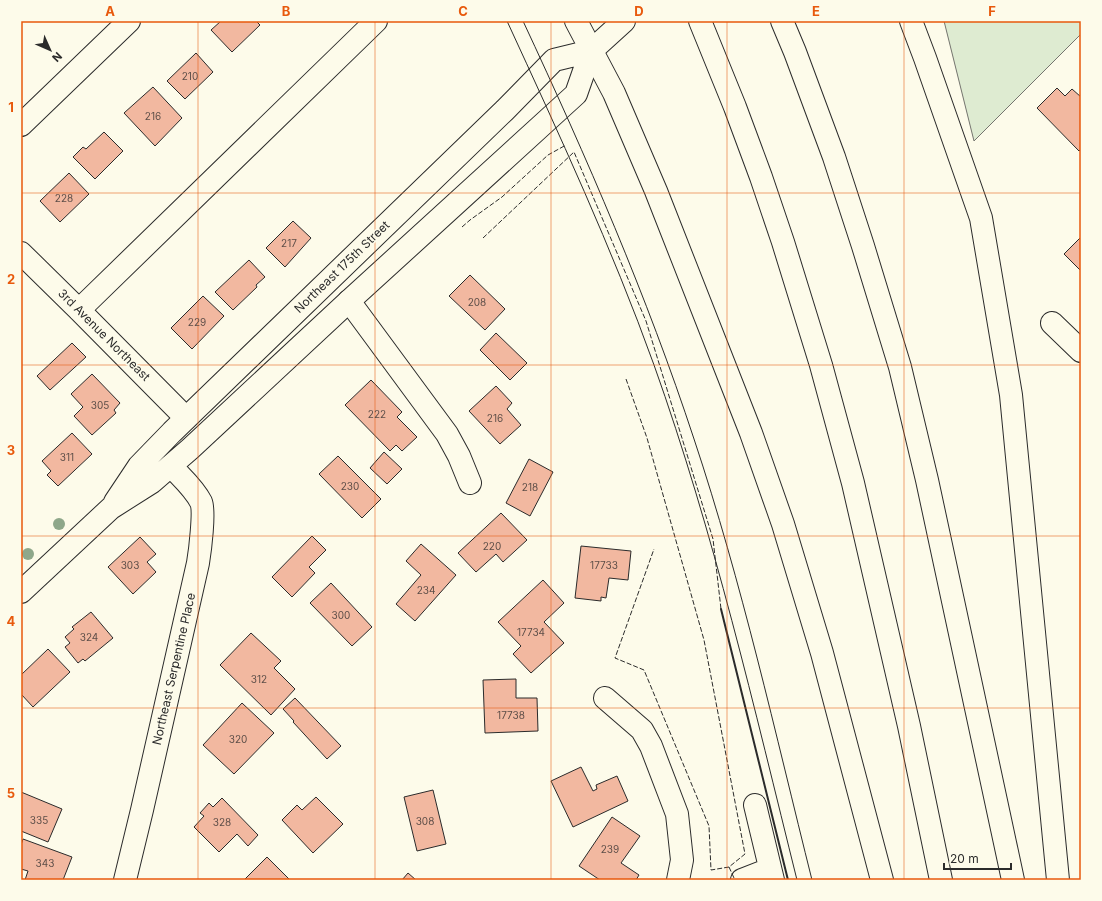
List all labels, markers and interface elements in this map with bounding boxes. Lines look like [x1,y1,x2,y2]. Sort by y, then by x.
text: A [105,3,115,19]
text: B [282,3,291,19]
text: C [458,3,468,19]
text: D [634,3,644,19]
text: E [812,3,820,19]
text: F [988,3,996,19]
north arrow [30,30,70,70]
text: N [49,49,65,65]
house number: 210 [182,70,198,82]
text: 1 [8,99,14,115]
house number: 216 [145,110,161,122]
house number: 228 [55,192,73,204]
street label: Northeast 175th Street [291,217,392,316]
house number: 217 [281,237,297,249]
text: 2 [7,271,15,287]
street label: 3rd Avenue Northeast [55,285,154,384]
house number: 208 [468,296,486,308]
house number: 229 [188,316,206,328]
house number: 305 [91,399,109,411]
house number: 222 [368,408,386,420]
house number: 216 [487,412,503,424]
text: 3 [7,442,15,458]
house number: 311 [60,451,74,463]
house number: 230 [341,480,359,492]
house number: 218 [522,481,538,493]
house number: 220 [483,540,501,552]
house number: 303 [121,559,139,571]
house number: 17733 [590,559,618,571]
house number: 234 [417,584,435,596]
street label: Northeast Serpentine Place [149,591,198,746]
house number: 300 [332,609,350,621]
text: 4 [7,613,16,629]
house number: 17734 [517,626,545,638]
house number: 324 [80,631,98,643]
house number: 312 [251,673,267,685]
house number: 17738 [497,709,525,721]
house number: 320 [229,733,247,745]
text: 5 [7,785,15,801]
house number: 335 [30,814,48,826]
house number: 308 [416,815,434,827]
house number: 328 [213,816,231,828]
house number: 239 [601,843,619,855]
scale bar [944,845,1011,871]
text: 20 m [950,851,979,866]
house number: 343 [36,857,54,869]

